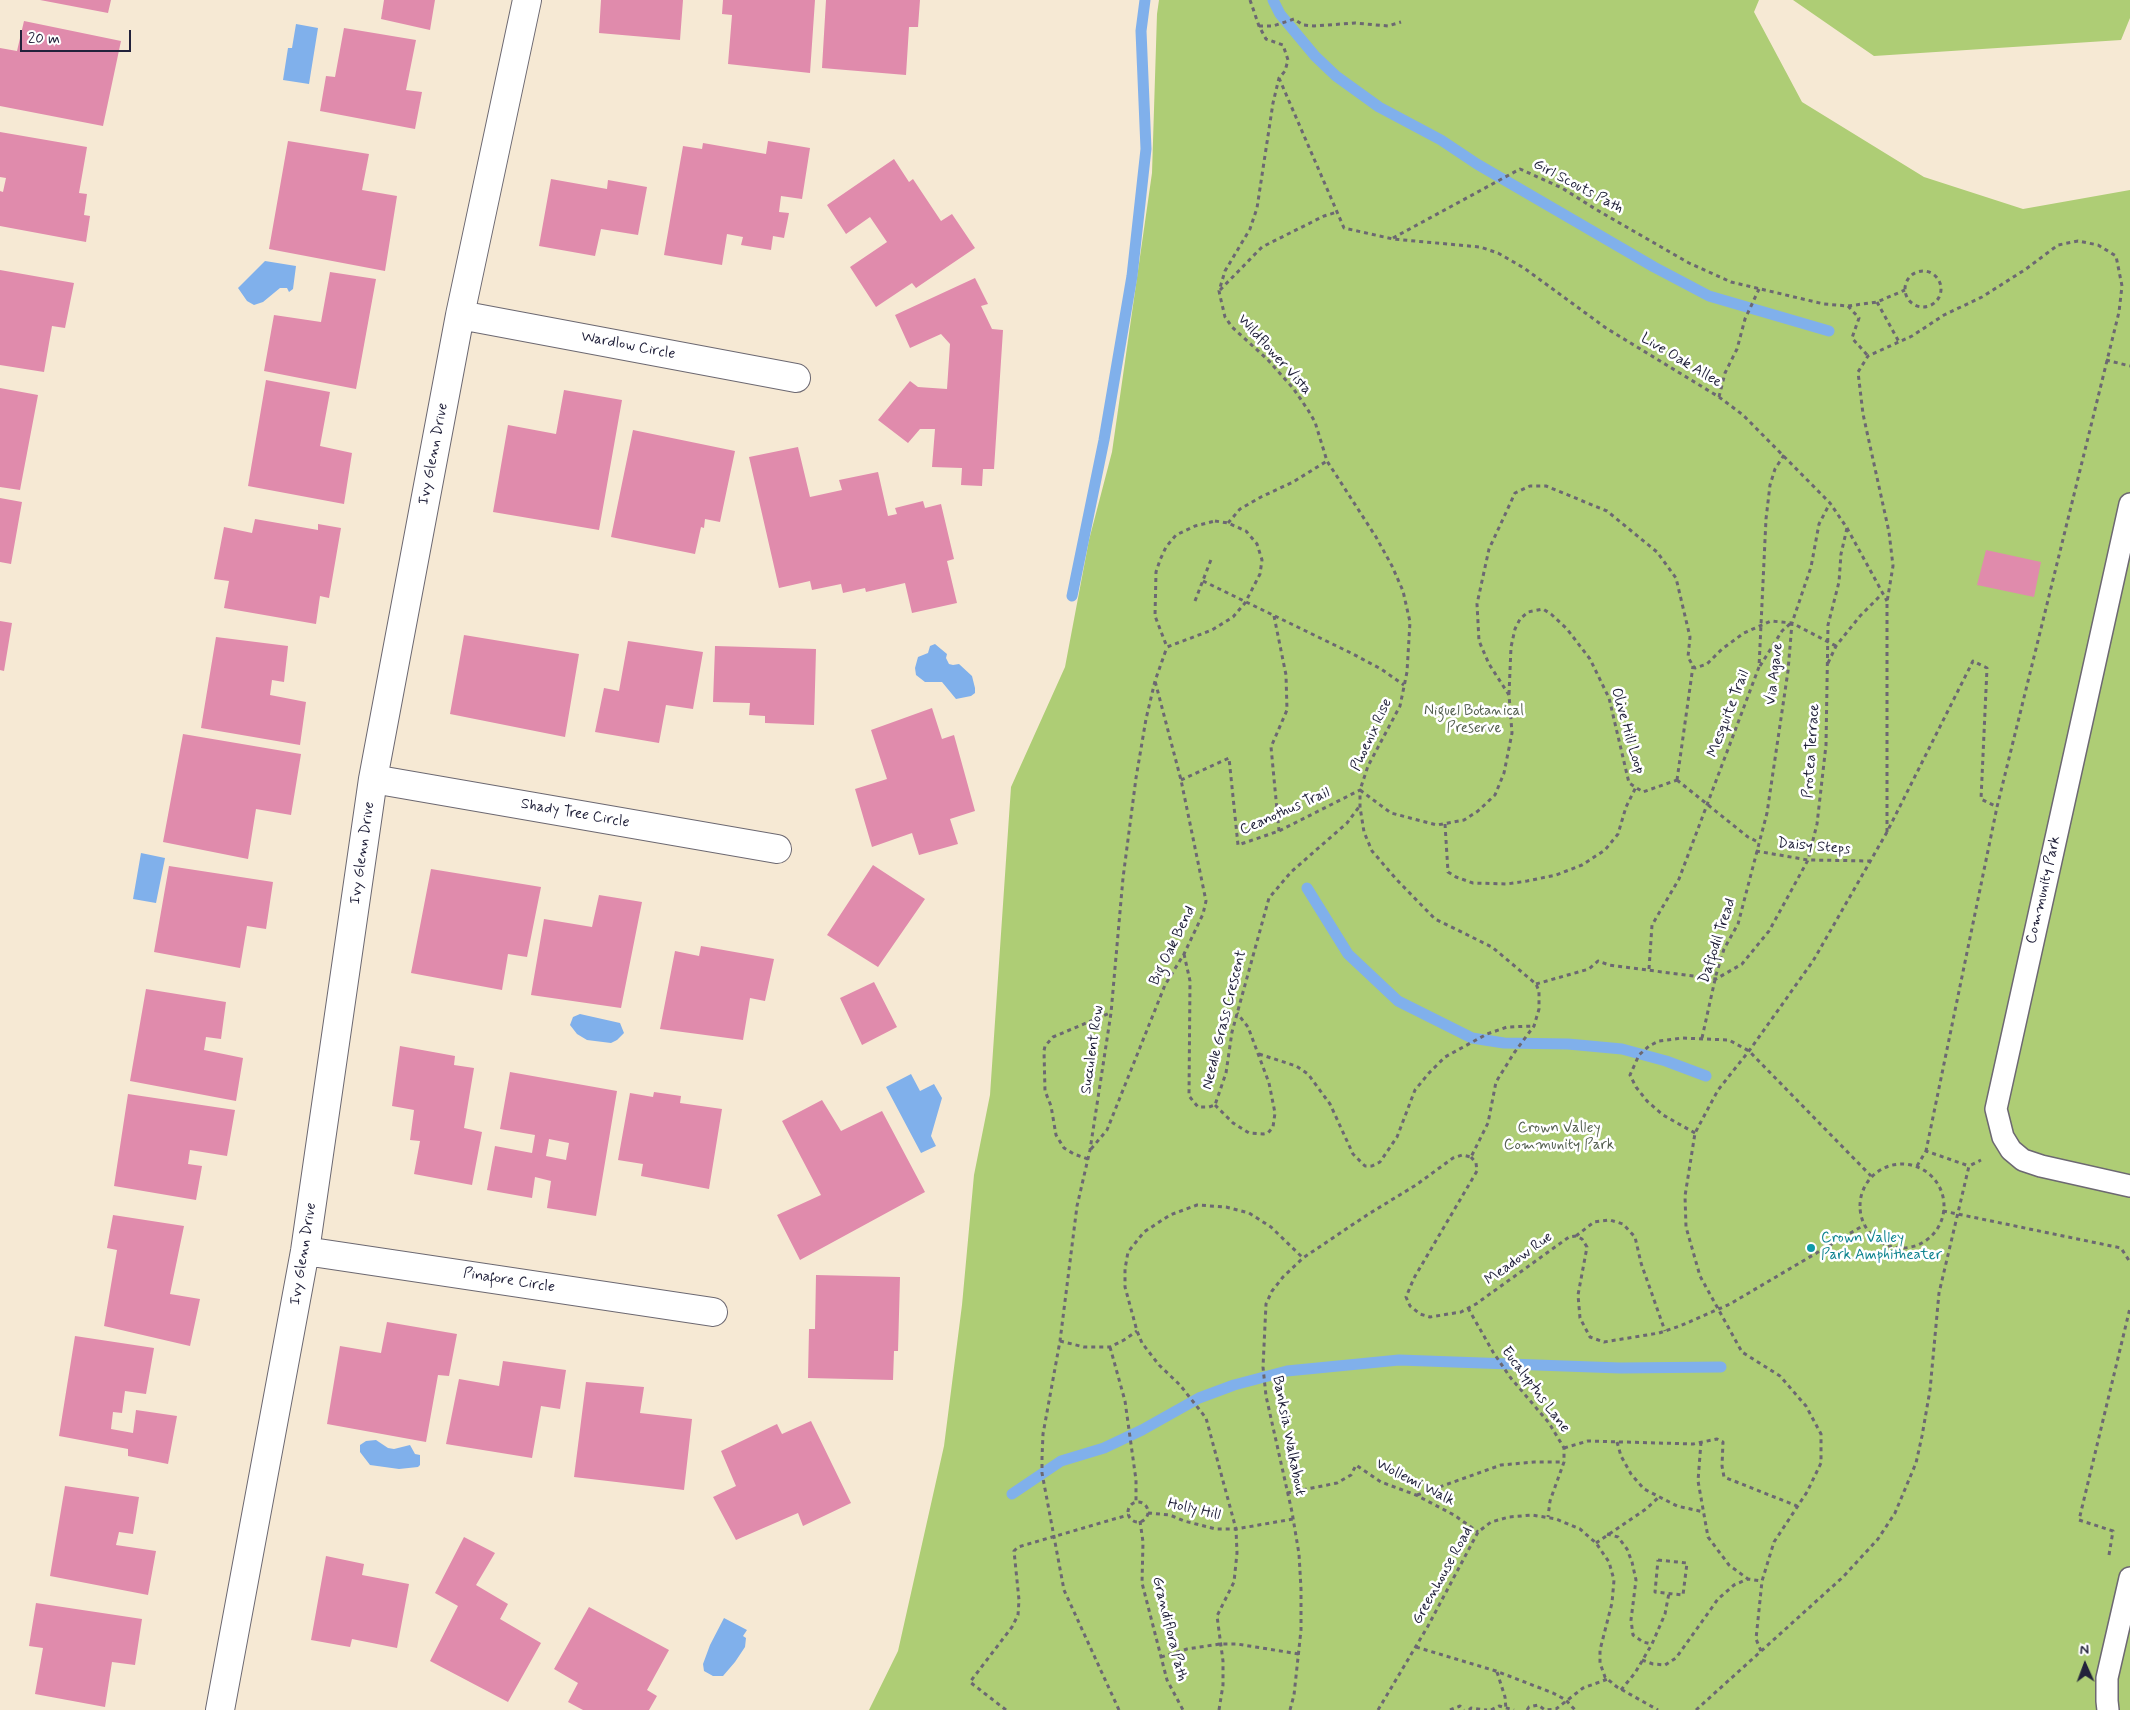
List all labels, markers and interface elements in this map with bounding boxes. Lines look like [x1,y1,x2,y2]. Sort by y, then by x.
scale bar [22,20,134,52]
text: 20 m [28,29,60,49]
street label: Girl Scouts Path [1530,156,1626,218]
street label: Wildflower Vista [1233,311,1315,399]
street label: Wardlow Circle [579,328,677,364]
street label: Live Oak Allee [1637,330,1725,392]
street label: Ivy Glenn Drive [415,402,453,506]
street label: Via Agave [1762,642,1788,706]
street label: Mesquite Trail [1704,668,1754,760]
street label: Olive Hill Loop [1606,686,1648,776]
street label: Phoenix Rise [1347,696,1397,774]
park label: Niguel Botanical Preserve [1424,703,1524,738]
street label: Protea Terrace [1800,703,1824,799]
street label: Ceanothus Trail [1237,784,1333,840]
street label: Shady Tree Circle [519,796,631,832]
street label: Ivy Glenn Drive [347,801,379,905]
street label: Community Park [2023,834,2065,946]
street label: Daisy Steps [1777,835,1851,859]
street label: Daffodil Tread [1696,896,1740,986]
street label: Big Oak Bend [1146,903,1200,989]
street label: Needle Grass Crescent [1199,948,1251,1092]
street label: Succulent Row [1078,1005,1108,1095]
park label: Crown Valley Community Park [1504,1120,1614,1155]
street label: Ivy Glenn Drive [287,1202,321,1306]
street label: Meadow Rue [1482,1228,1556,1290]
place label: Crown Valley Park Amphitheater [1821,1230,1942,1265]
marker: Crown Valley Park Amphitheater [1805,1242,1817,1254]
street label: Pinafore Circle [462,1265,556,1297]
street label: Eucalyptus Lane [1497,1343,1573,1437]
street label: Banksia Walkabout [1268,1374,1308,1498]
street label: Wollemi Walk [1373,1456,1457,1510]
street label: Holly Hill [1166,1495,1222,1525]
street label: Greenhouse Road [1409,1524,1477,1628]
street label: Grandiflora Path [1147,1575,1191,1683]
north arrow [2060,1640,2110,1690]
text: N [2079,1641,2089,1659]

